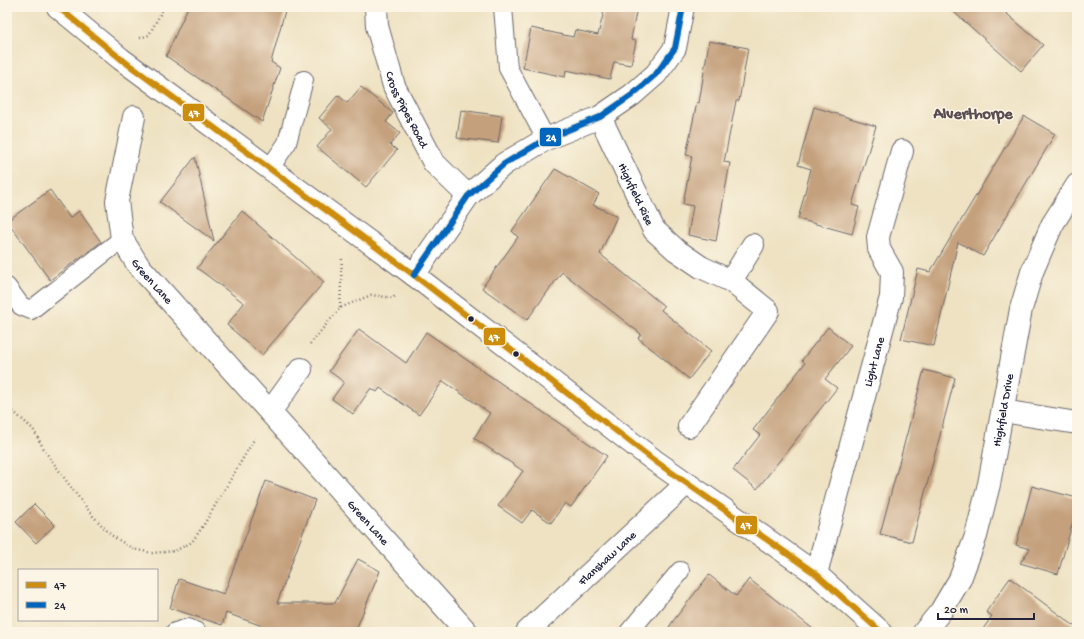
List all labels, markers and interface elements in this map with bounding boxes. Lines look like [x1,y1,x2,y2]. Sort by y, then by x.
street label: Cross Pipes Road [381,70,430,152]
line badge: 47 [182,103,205,122]
district label: Alverthorpe [932,106,1013,125]
text: 47 [188,109,201,121]
line badge: 24 [539,127,562,147]
text: 24 [546,133,557,145]
street label: Highfield Rise [614,161,656,229]
street label: Green Lane [127,257,175,308]
unlabelled marker [466,314,476,324]
line badge: 47 [483,327,506,346]
text: 47 [488,333,501,345]
street label: Light Lane [862,335,889,389]
unlabelled marker [511,349,521,359]
street label: Highfield Drive [991,372,1018,448]
street label: Green Lane [343,498,391,550]
line badge: 47 [735,515,758,535]
text: 47 [740,521,753,533]
street label: Flanshaw Lane [576,528,641,590]
legend [18,569,158,621]
text: 47 [54,580,67,594]
scale bar [938,595,1034,621]
text: 24 [54,600,66,614]
text: 20 m [944,604,969,618]

